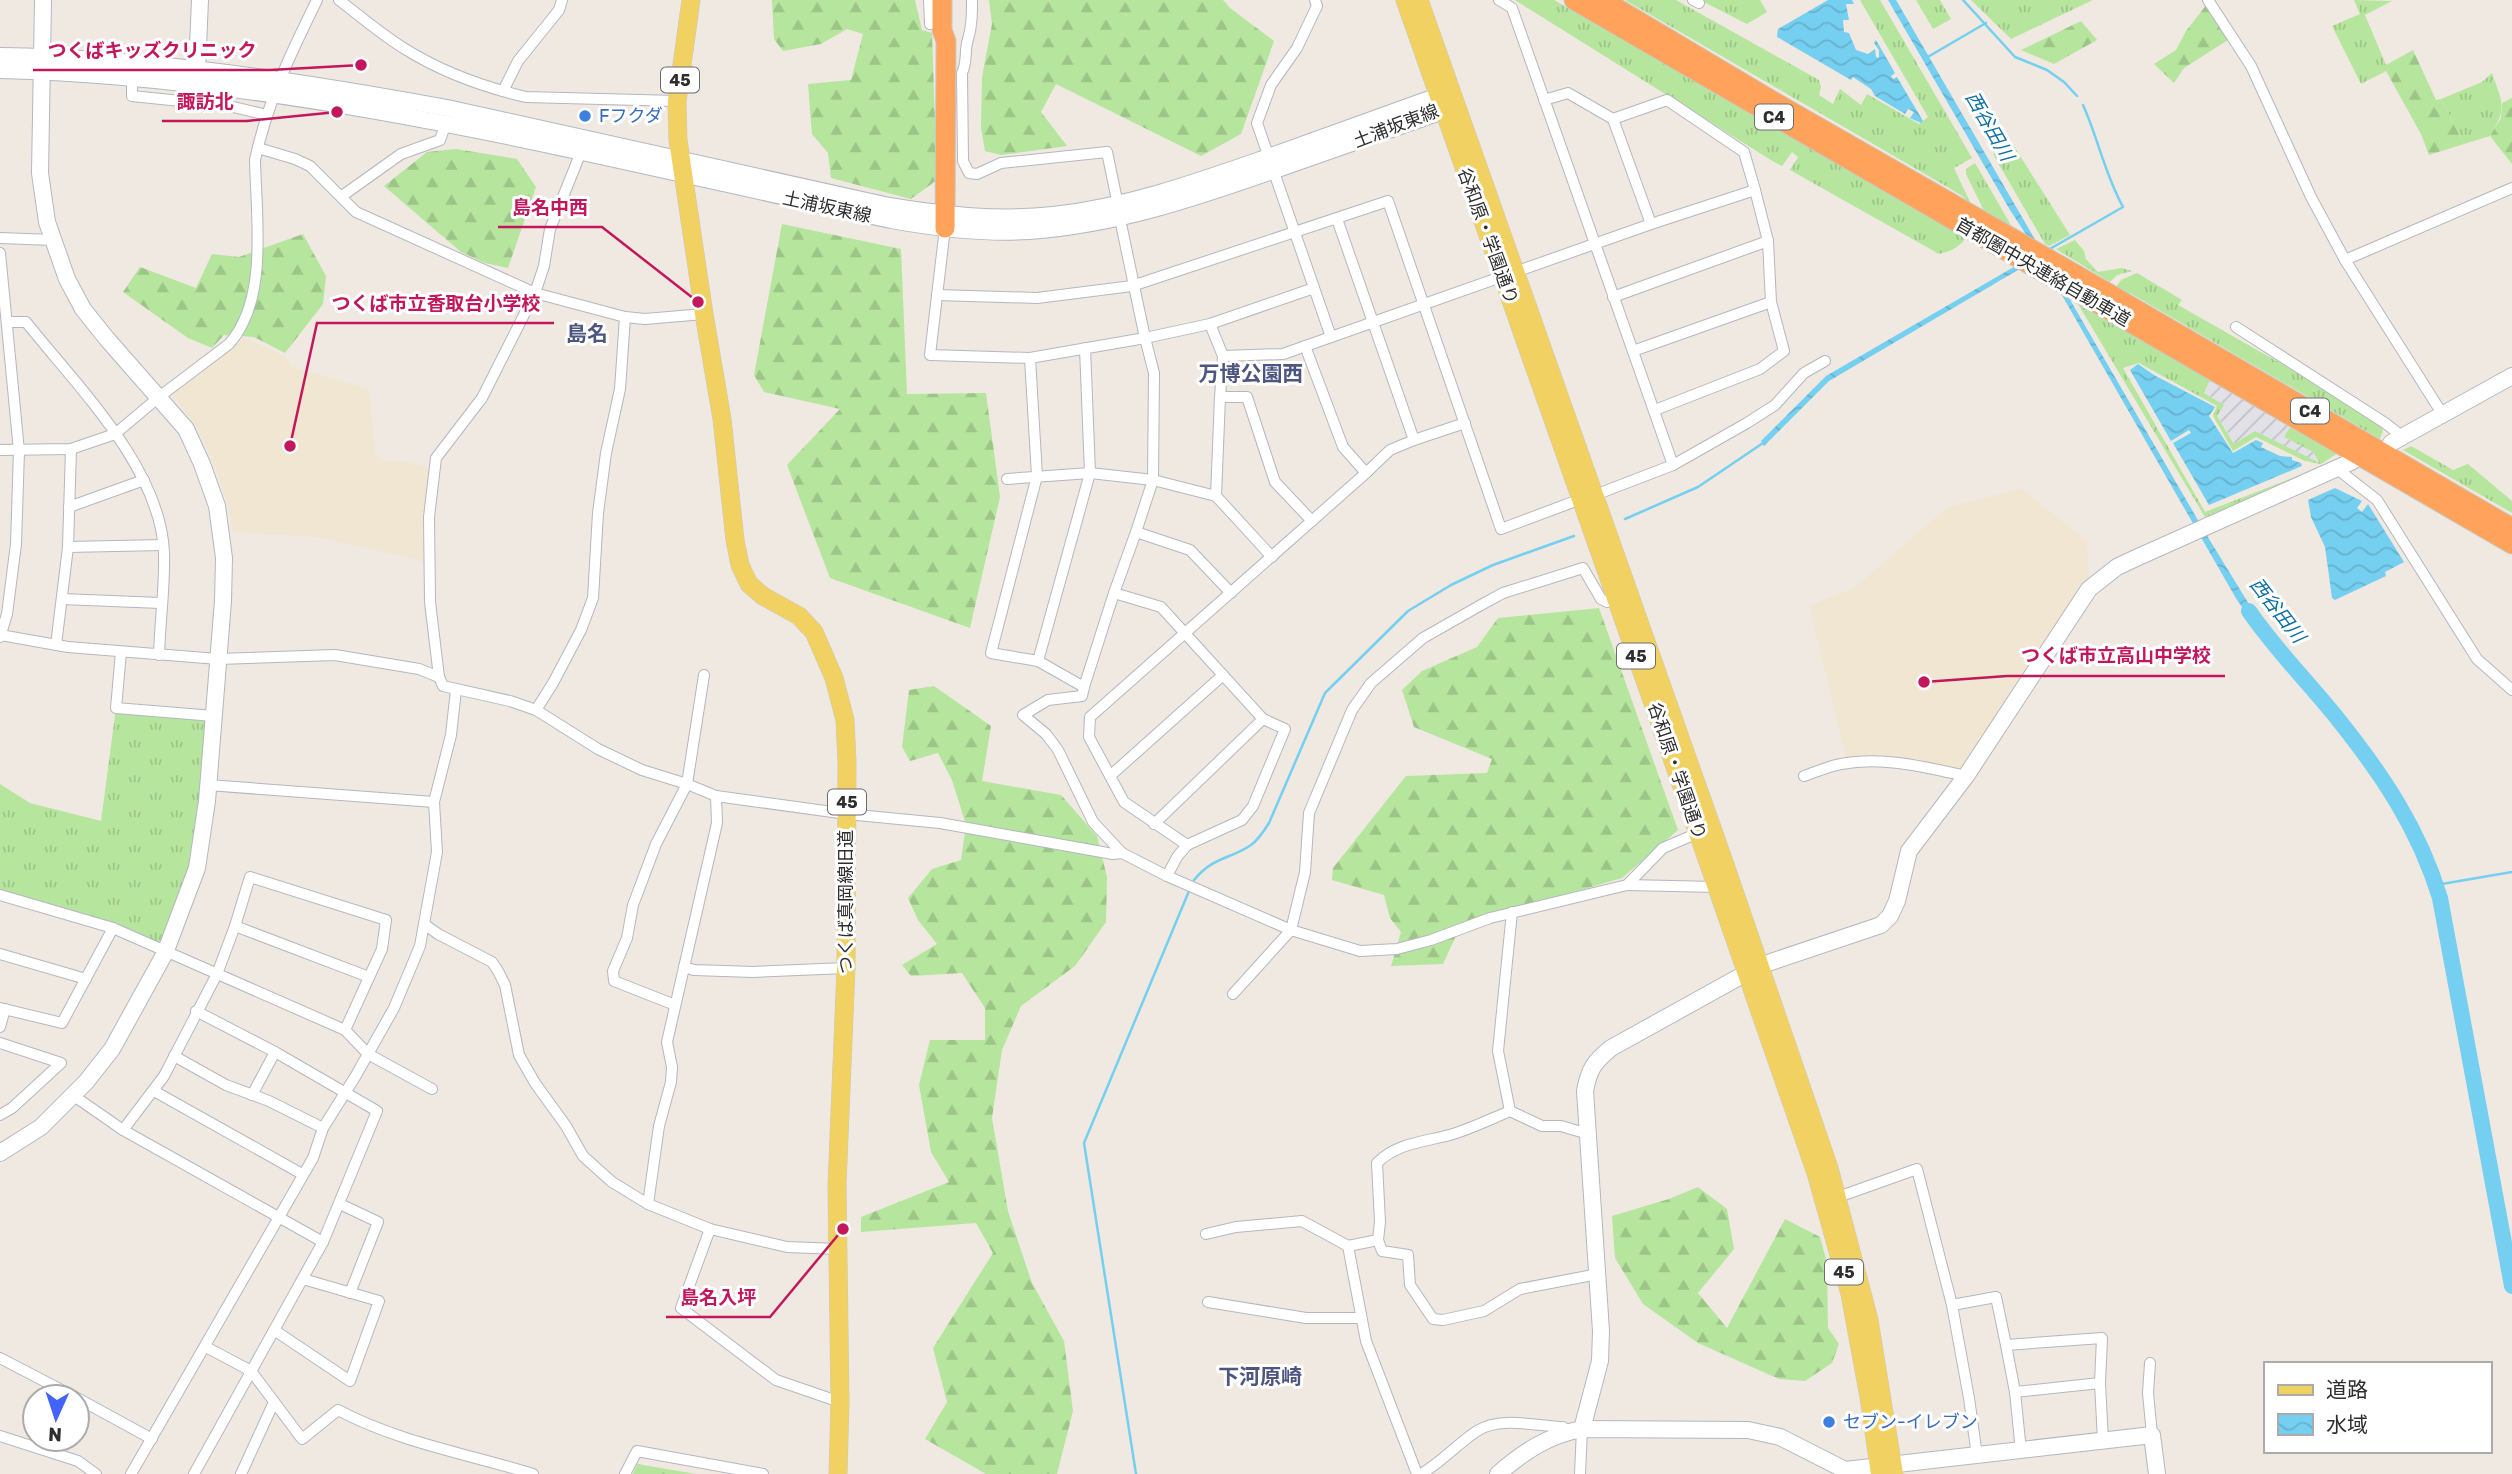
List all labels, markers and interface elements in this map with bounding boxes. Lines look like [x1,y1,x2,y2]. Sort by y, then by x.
callout: つくばキッズクリニック [33,30,270,70]
text: つくばキッズクリニック [47,39,257,62]
road number: 45 [661,68,699,92]
callout: 諏訪北 [162,81,247,121]
water label: 西谷田川 [1961,88,2020,167]
text: 諏訪北 [176,90,234,113]
street label: 土浦坂東線 [1350,100,1442,152]
place label: Fフクダ [599,105,663,127]
road number: C4 [1755,105,1793,130]
marker: Fフクダ [577,108,593,124]
street label: 谷和原・学園通り [1453,165,1523,307]
callout: 島名中西 [498,187,602,227]
street label: 土浦坂東線 [781,187,873,227]
text: 島名中西 [512,196,588,219]
street label: 首都圏中央連絡自動車道 [1952,213,2134,331]
callout: つくば市立香取台小学校 [317,283,554,323]
text: つくば市立香取台小学校 [331,292,541,315]
district label: 島名 [566,321,608,346]
district label: 万博公園西 [1199,361,1304,386]
road number: C4 [2291,398,2329,424]
water label: 西谷田川 [2245,573,2311,649]
callout: つくば市立高山中学校 [2007,636,2225,676]
road number: 45 [1617,643,1655,668]
text: つくば市立高山中学校 [2021,644,2211,667]
street label: 谷和原・学園通り [1643,699,1711,843]
road number: 45 [828,790,866,814]
street label: つくば真岡線旧道 [835,830,857,974]
road number: 45 [1825,1260,1863,1284]
callout: 島名入坪 [666,1277,770,1317]
text: 島名入坪 [680,1286,756,1309]
legend [2264,1362,2491,1453]
district label: 下河原崎 [1218,1364,1302,1389]
text: 道路 [2326,1377,2368,1402]
north arrow [21,1383,91,1453]
place label: セブン-イレブン [1843,1411,1978,1433]
text: 水域 [2326,1412,2368,1437]
marker: セブン-イレブン [1821,1414,1837,1430]
text: N [48,1423,63,1446]

